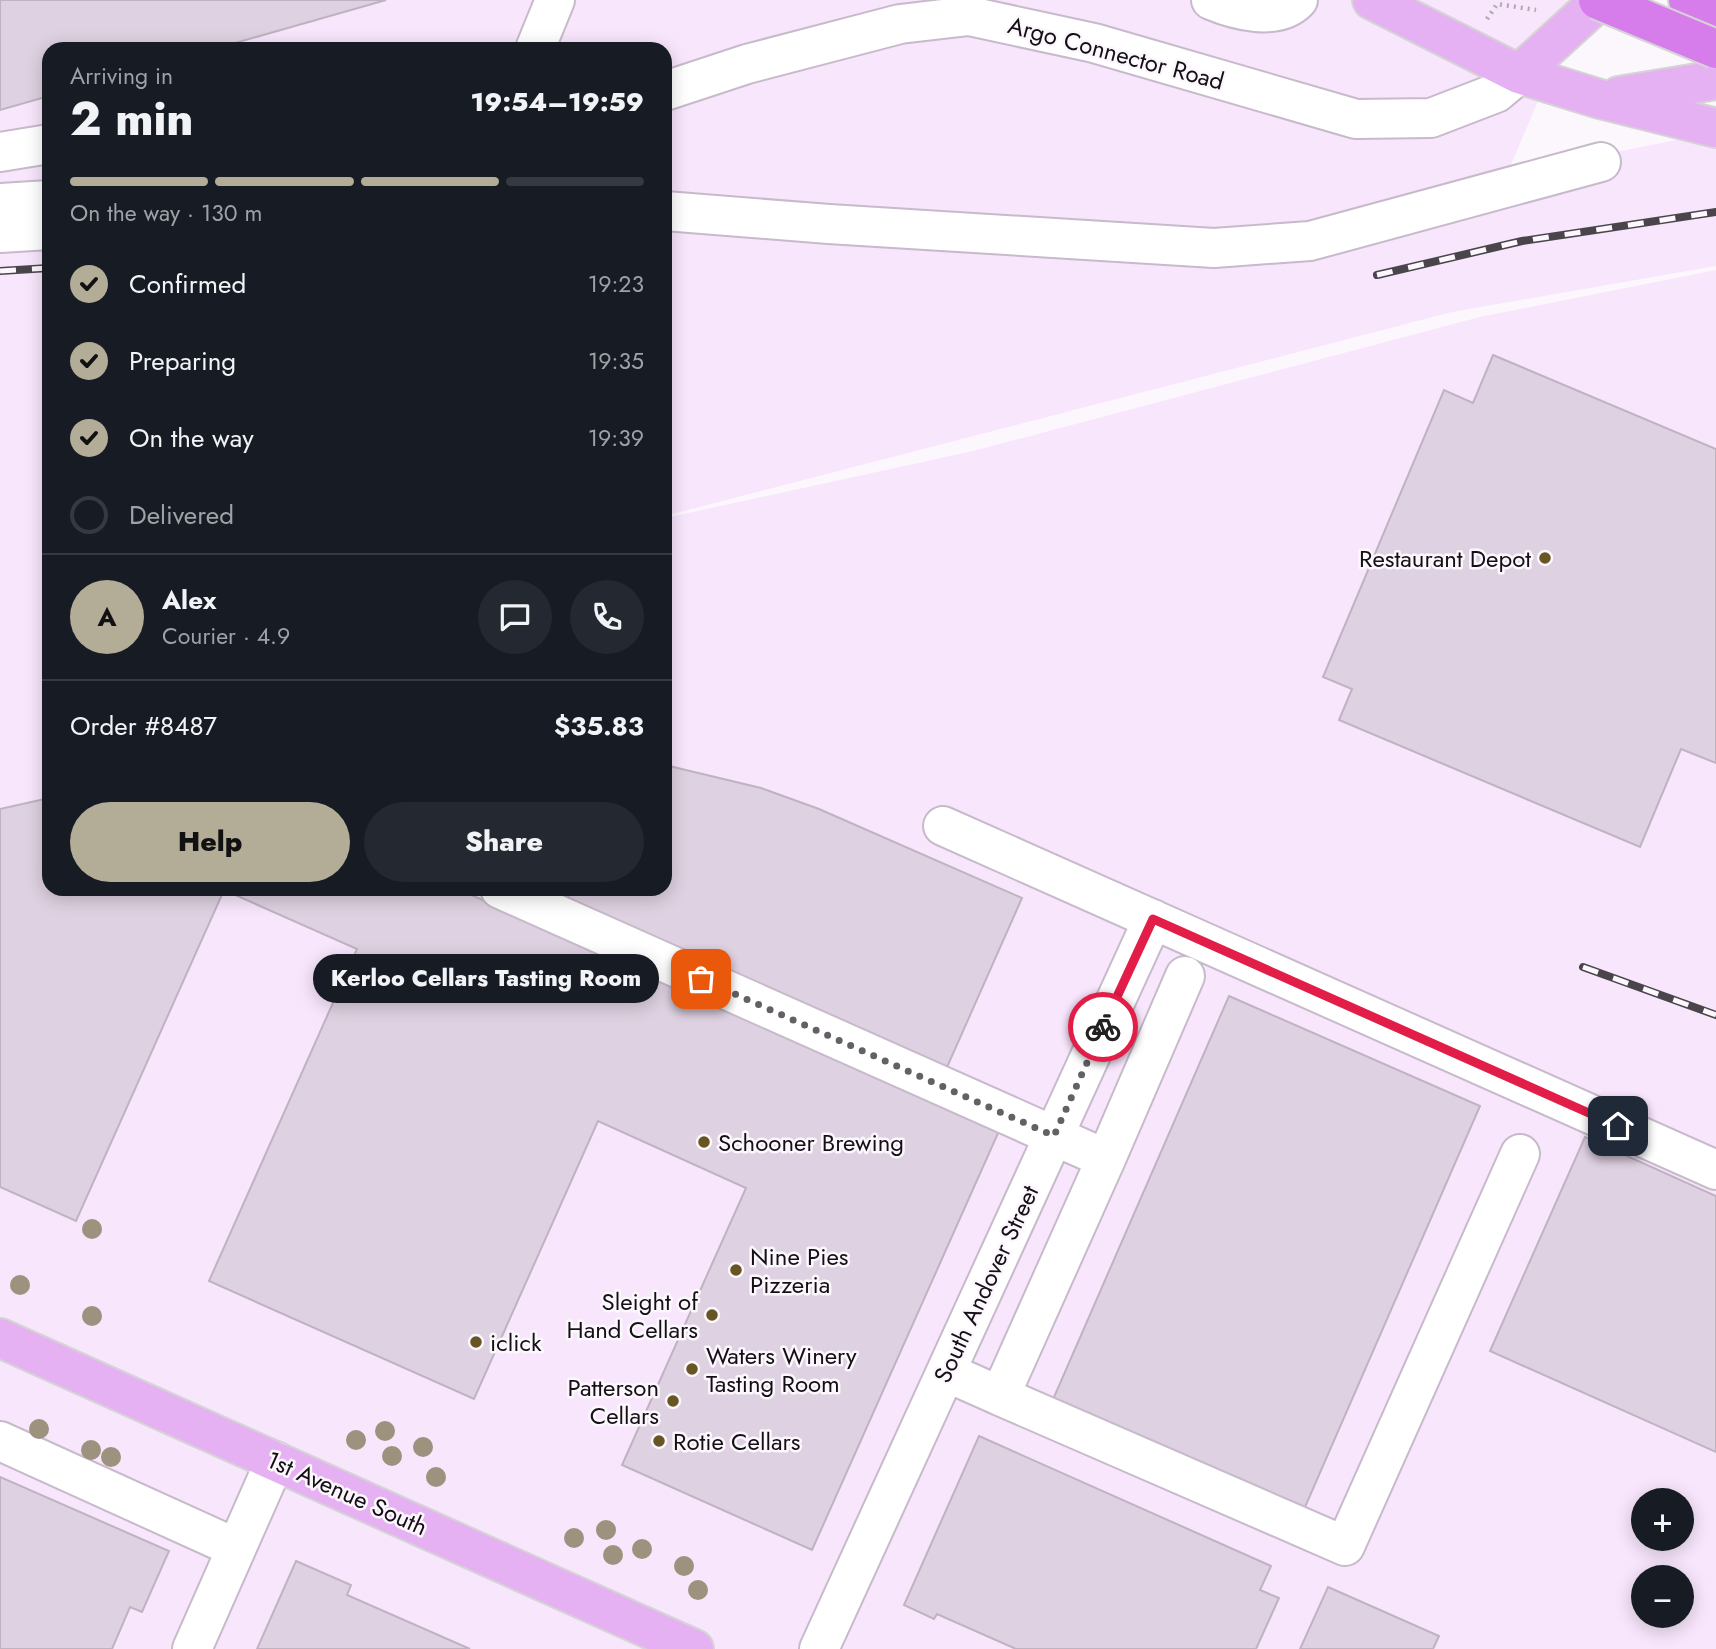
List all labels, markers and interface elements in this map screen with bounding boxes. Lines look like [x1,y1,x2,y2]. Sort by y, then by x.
street label: Argo Connector Road [1004,7,1228,99]
text: Arriving in [70,59,173,93]
text: 19:54–19:59 [471,83,644,121]
text: 2 min [70,86,194,152]
text: On the way · 130 m [70,196,262,230]
icon: check [70,265,108,303]
text: Confirmed [129,265,246,303]
text: 19:23 [588,267,644,301]
icon: check [70,342,108,380]
text: Preparing [129,342,236,380]
text: 19:35 [588,344,644,378]
icon: check [70,419,108,457]
text: On the way [129,419,254,457]
text: 19:39 [588,421,644,455]
text: Delivered [129,496,234,534]
place label: Restaurant Depot [1359,541,1531,576]
marker: Restaurant Depot [1537,550,1553,566]
button: chat [478,580,552,654]
button: phone [570,580,644,654]
text: Alex [162,581,216,619]
text: A [97,598,117,636]
text: Courier · 4.9 [162,619,290,653]
text: Order #8487 [70,707,217,745]
text: $35.83 [554,707,644,745]
button: Help [70,802,350,882]
button: Share [364,802,644,882]
pin [671,949,731,1009]
callout: Kerloo Cellars Tasting Room [312,954,659,1004]
icon: bag [682,960,720,998]
text: Kerloo Cellars Tasting Room [331,961,641,995]
courier [1068,992,1138,1062]
icon: bike [1084,1008,1122,1046]
pin [1588,1096,1648,1156]
icon: home [1599,1107,1637,1145]
place label: Schooner Brewing [718,1125,904,1160]
marker: Schooner Brewing [696,1134,712,1150]
street label: South Andover Street [925,1179,1047,1389]
place label: Nine Pies Pizzeria [750,1239,848,1302]
marker: Nine Pies Pizzeria [728,1262,744,1278]
place label: Sleight of Hand Cellars [567,1284,699,1347]
marker: Sleight of Hand Cellars [704,1307,720,1323]
place label: iclick [490,1325,542,1360]
marker: iclick [468,1334,484,1350]
place label: Waters Winery Tasting Room [706,1338,857,1401]
marker: Waters Winery Tasting Room [684,1361,700,1377]
place label: Patterson Cellars [568,1370,659,1433]
marker: Patterson Cellars [665,1393,681,1409]
place label: Rotie Cellars [673,1424,800,1459]
marker: Rotie Cellars [651,1433,667,1449]
street label: 1st Avenue South [261,1442,433,1544]
map controls [1631,1488,1694,1628]
button: + [1631,1488,1694,1551]
button: − [1631,1565,1694,1628]

